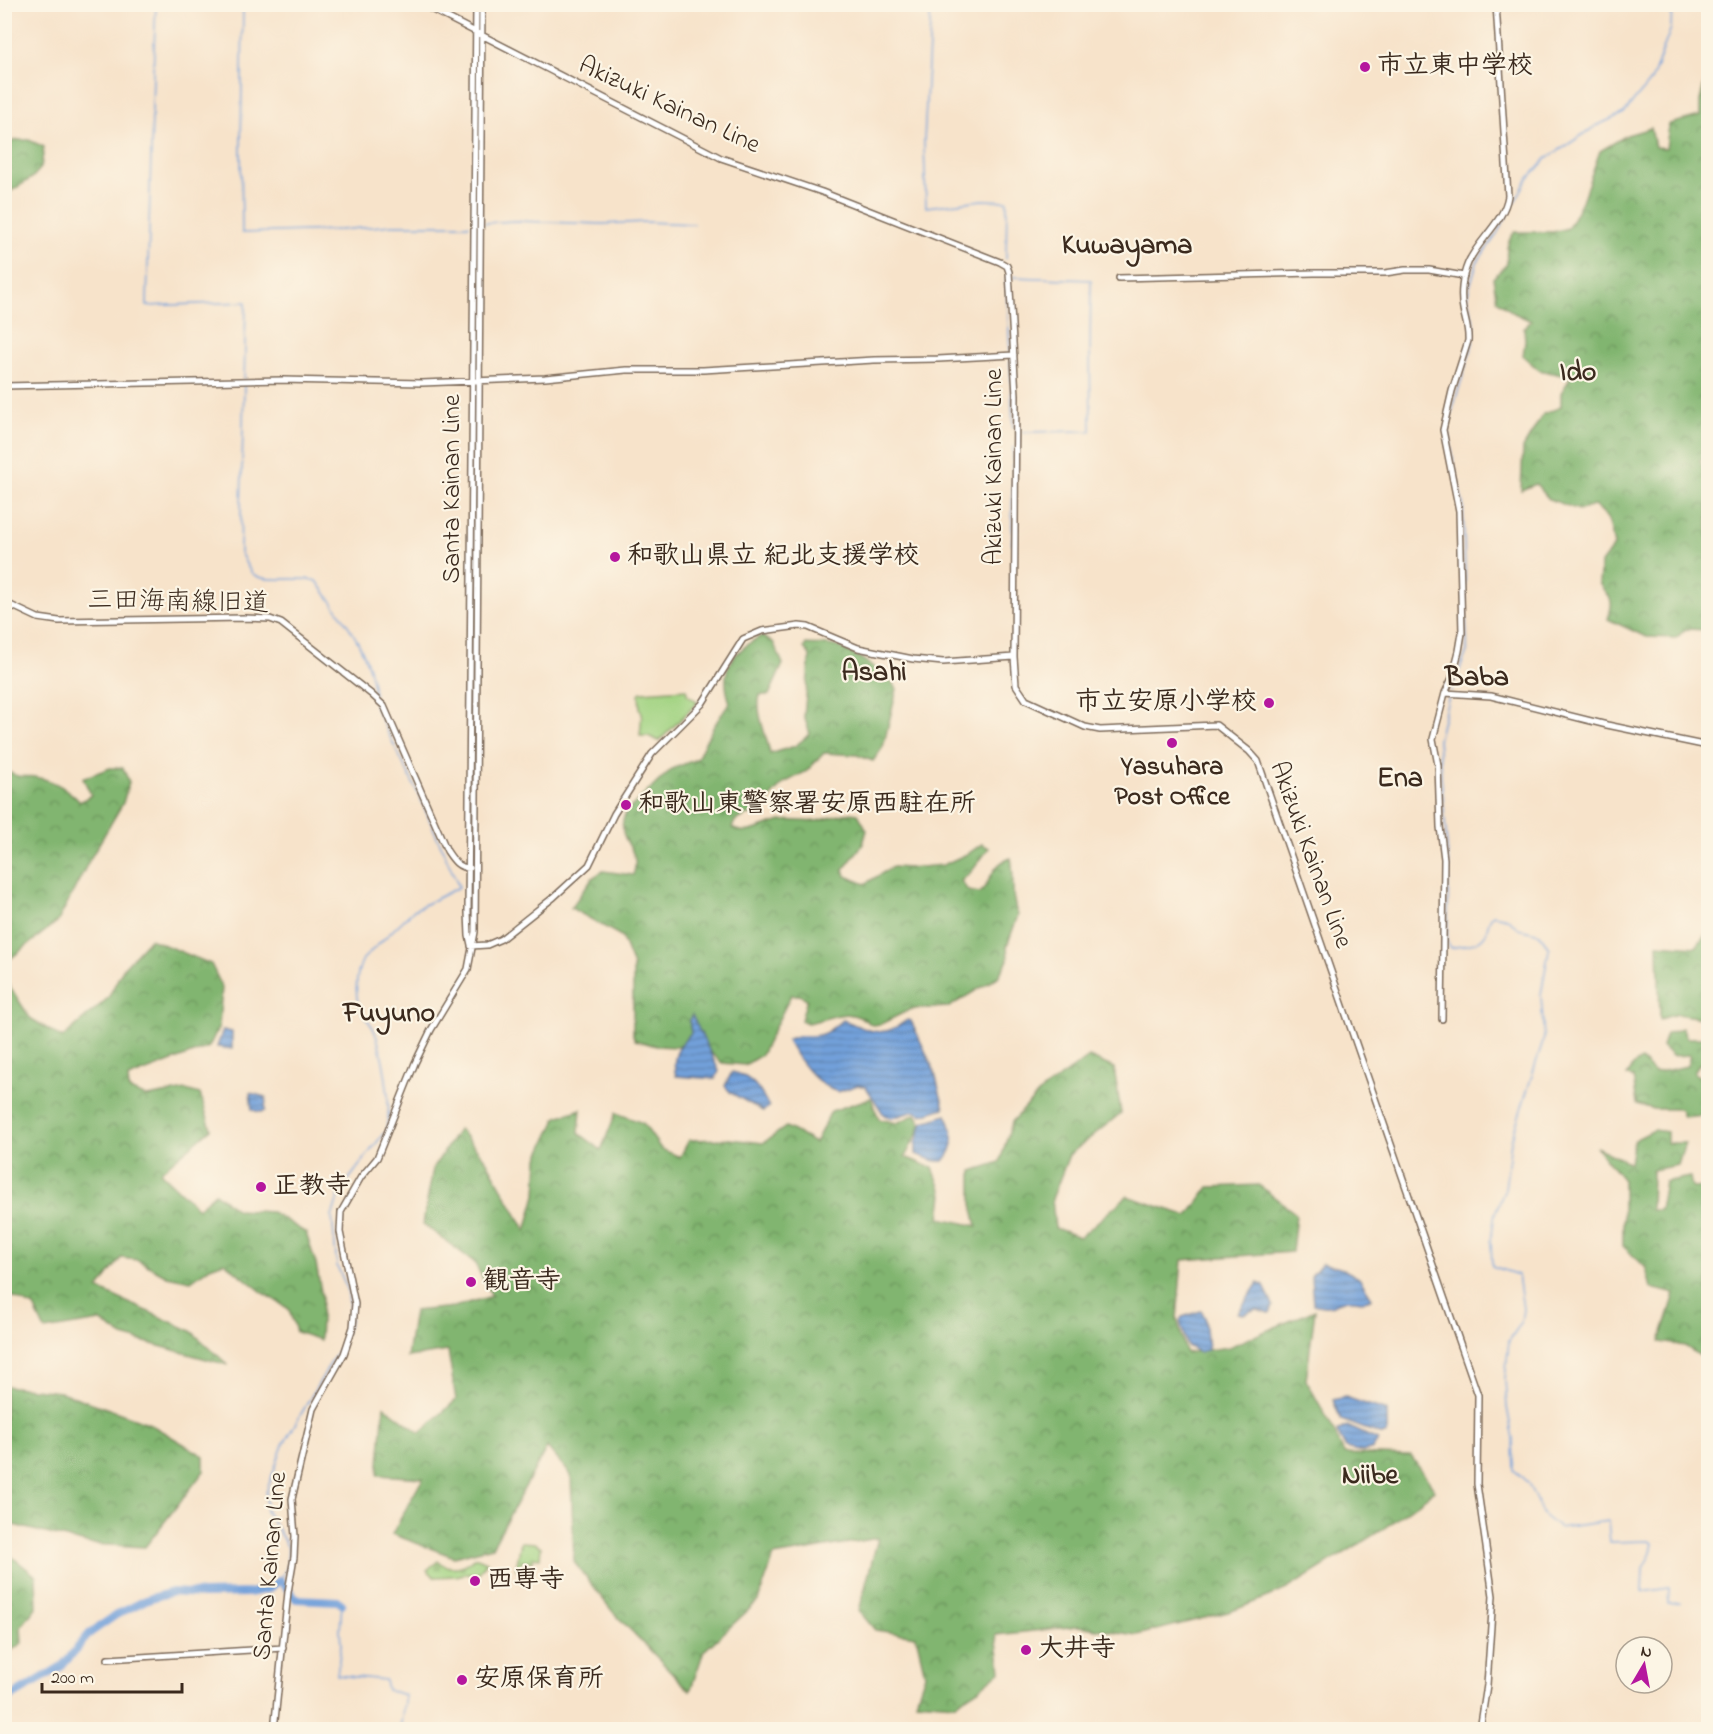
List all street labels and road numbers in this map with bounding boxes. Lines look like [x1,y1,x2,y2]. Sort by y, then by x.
street label: Akizuki Kainan Line [572,47,766,165]
street label: Akizuki Kainan Line [976,368,1014,565]
street label: Santa Kainan Line [434,394,472,584]
street label: 三田海南線旧道 [87,582,269,624]
street label: Akizuki Kainan Line [1259,756,1362,954]
street label: Santa Kainan Line [244,1470,298,1662]

